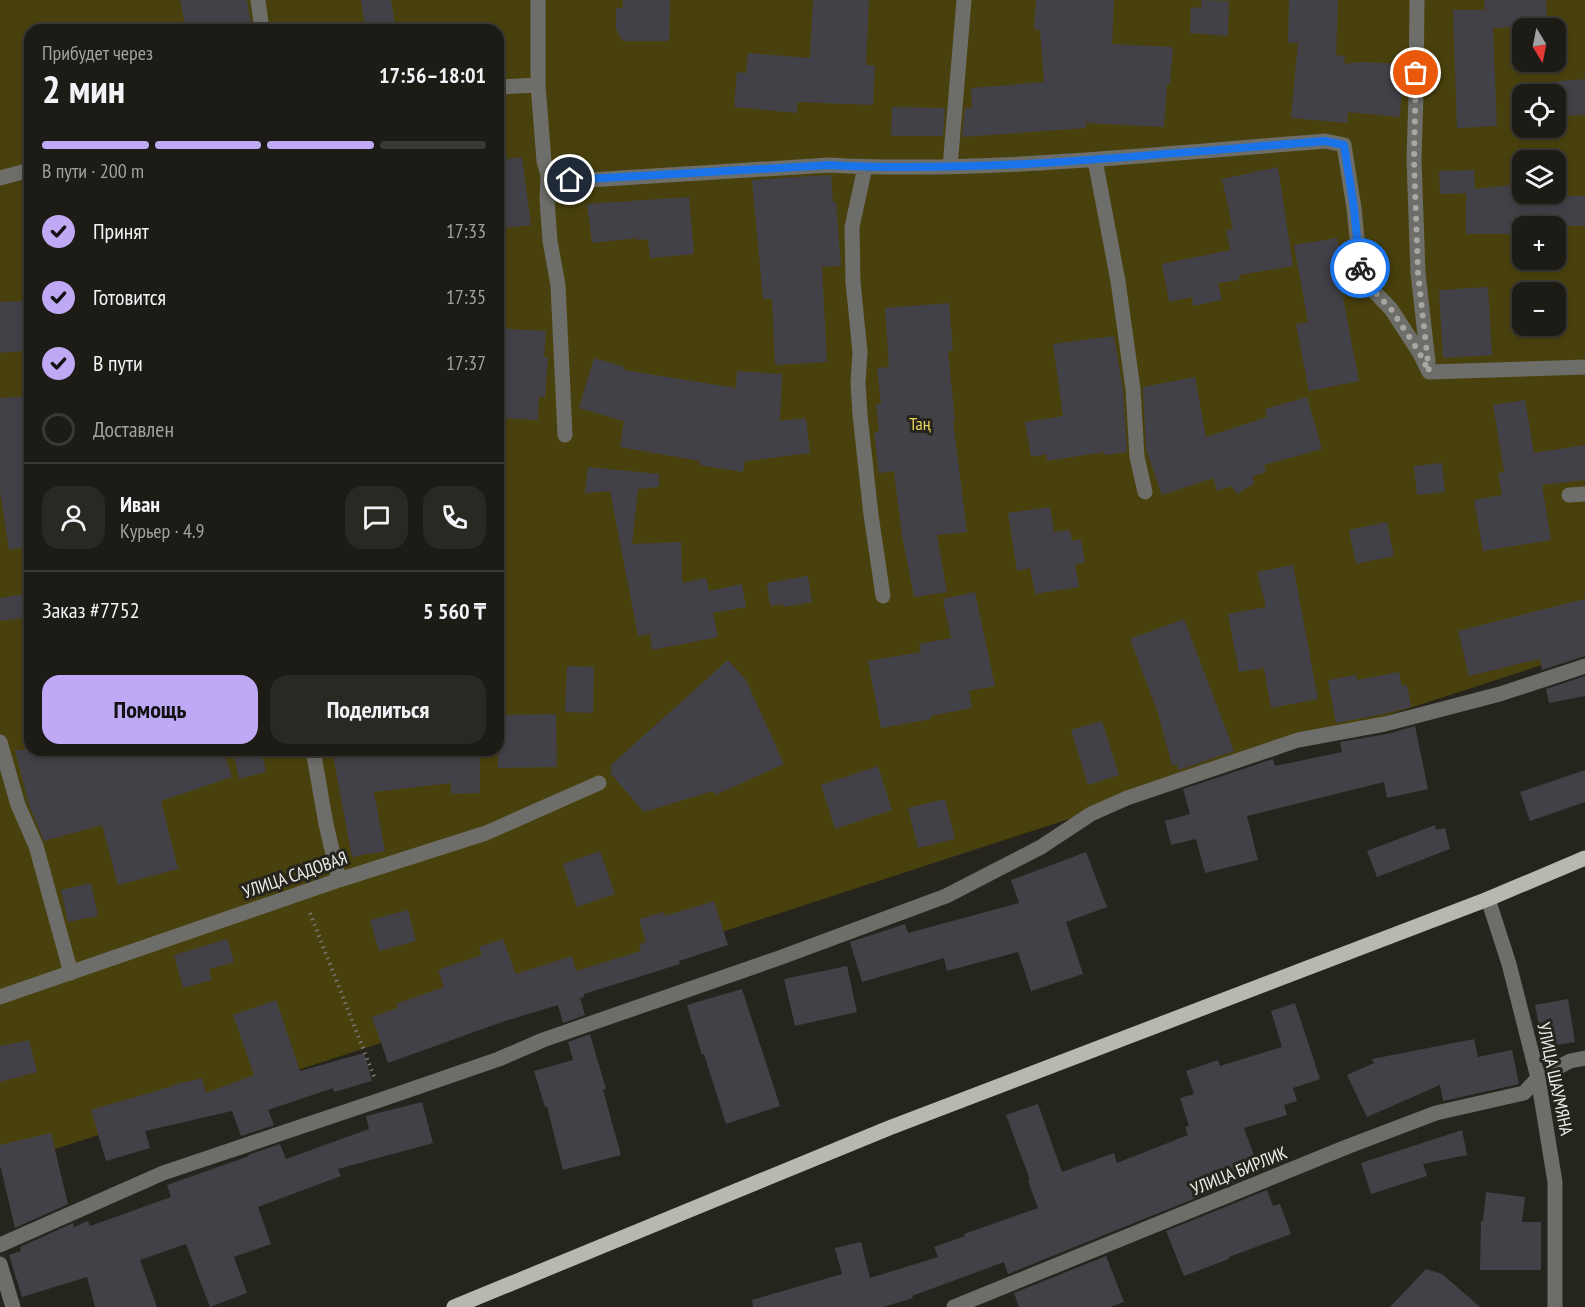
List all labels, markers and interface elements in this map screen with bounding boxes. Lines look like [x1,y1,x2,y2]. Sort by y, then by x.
north arrow [1512,18,1566,72]
map controls [1512,18,1566,336]
text: Прибудет через [42,40,153,66]
pin [1390,47,1441,98]
icon: bag [1399,56,1432,89]
text: 17:56–18:01 [379,61,486,89]
text: 2 мин [42,63,125,114]
button: locate [1512,84,1566,138]
button: layers [1512,150,1566,204]
pin [544,154,595,205]
text: В пути · 200 m [42,158,144,184]
icon: home [553,163,586,196]
icon: check [42,215,75,248]
button: + [1512,216,1566,270]
text: Принят [93,217,149,245]
text: 17:33 [446,218,486,244]
courier [1330,238,1390,298]
icon: bike [1344,252,1377,285]
icon: check [42,281,75,314]
button: − [1512,282,1566,336]
text: Готовится [93,283,166,311]
text: 17:35 [446,284,486,310]
icon: check [42,347,75,380]
text: В пути [93,349,143,377]
text: 17:37 [446,350,486,376]
park label: Таң [909,412,931,435]
text: Доставлен [93,415,174,443]
button: person [42,486,105,549]
button: chat [345,486,408,549]
button: phone [423,486,486,549]
text: Иван [120,490,160,518]
text: Курьер · 4.9 [120,518,205,544]
text: Заказ #7752 [42,596,140,624]
text: 5 560 ₸ [423,597,486,625]
button: Помощь [42,675,258,744]
button: Поделиться [270,675,486,744]
street label: УЛИЦА САДОВАЯ [239,846,350,903]
street label: УЛИЦА ШАУМЯНА [1532,1020,1579,1138]
street label: УЛИЦА БИРЛИК [1187,1141,1290,1200]

